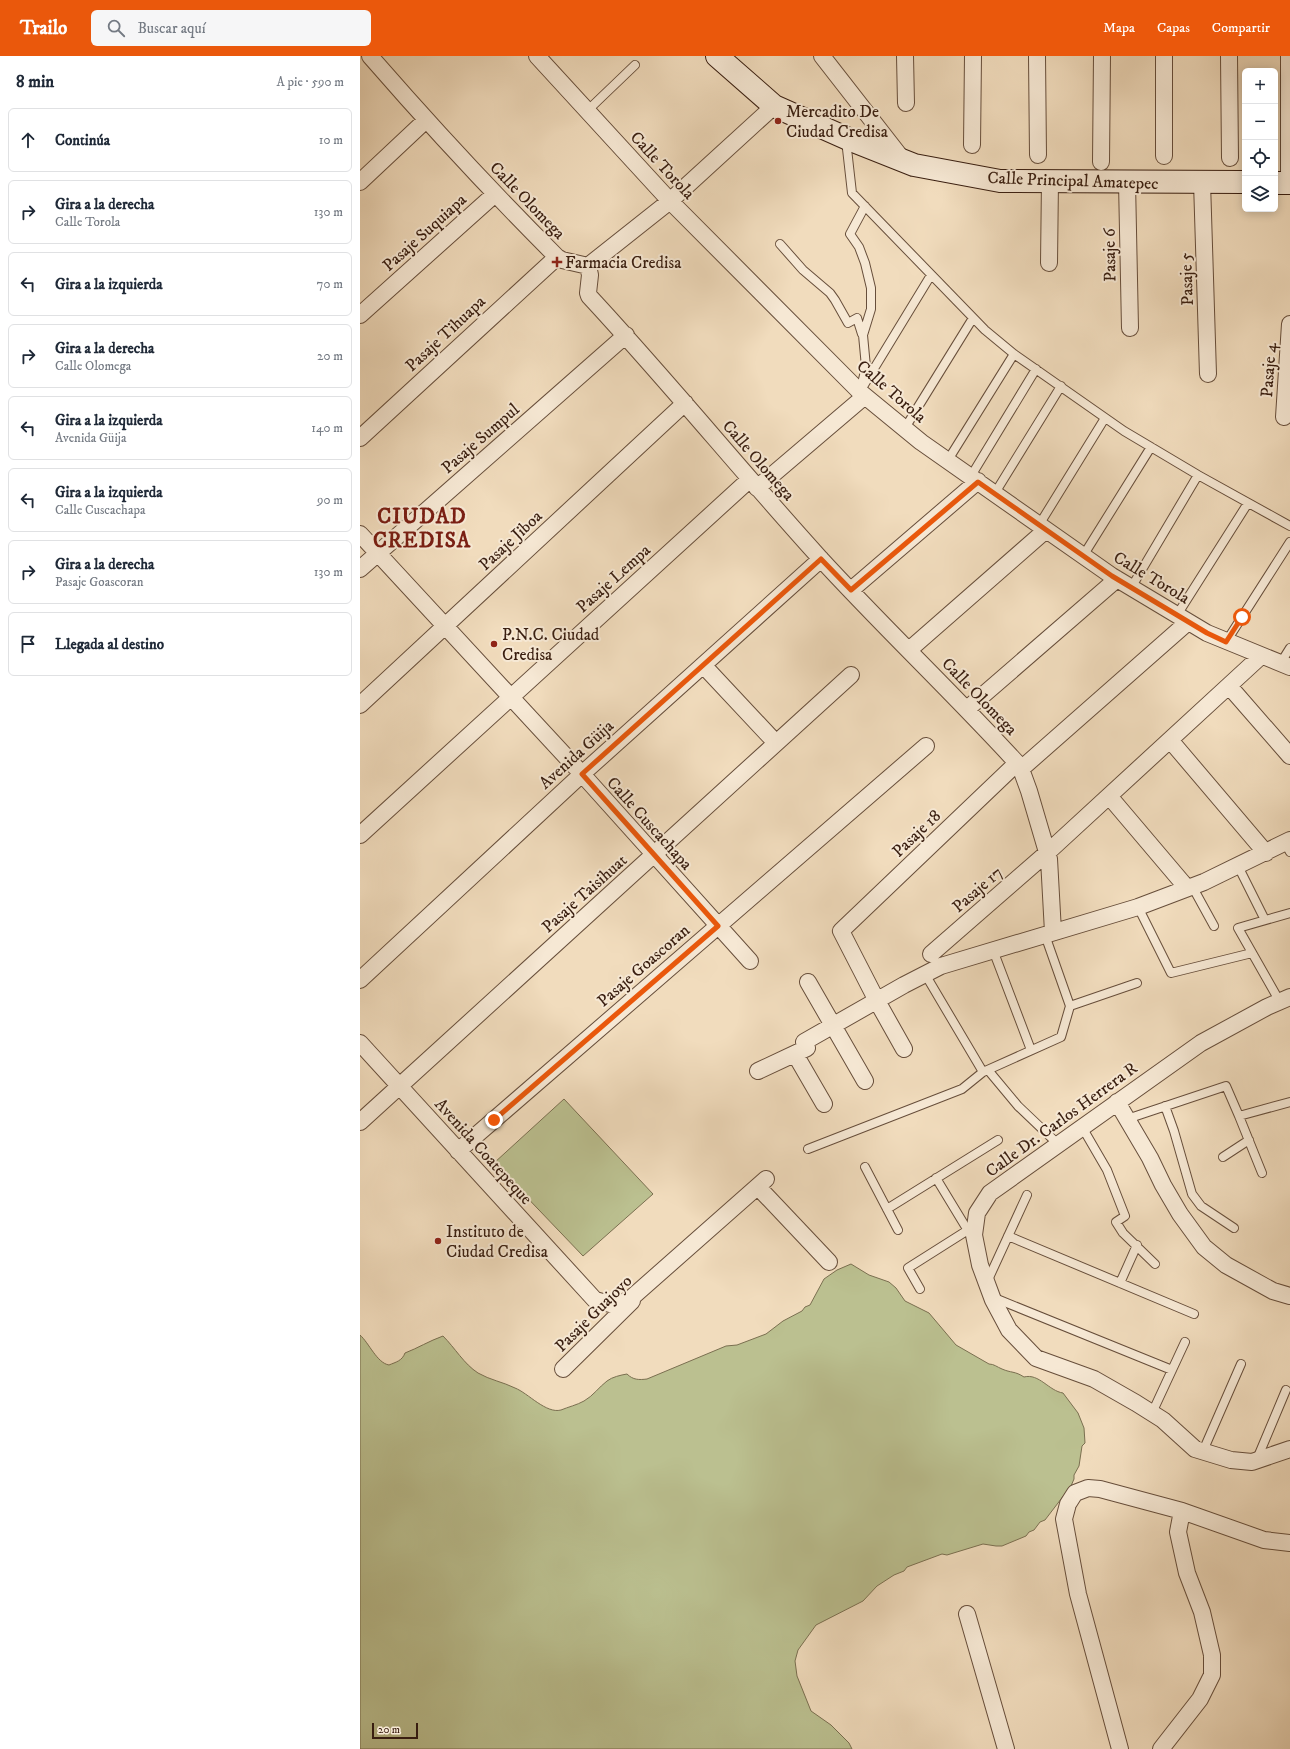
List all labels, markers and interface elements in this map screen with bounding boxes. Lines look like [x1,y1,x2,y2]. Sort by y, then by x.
search box [91,10,371,46]
text: Trailo [20,17,67,40]
icon: search [105,17,127,39]
text: Buscar aquí [137,19,206,38]
text: Mapa [1103,19,1135,37]
text: Capas [1157,19,1190,37]
text: Compartir [1212,19,1270,37]
map controls [1242,68,1278,212]
button: + [1242,68,1278,104]
text: 8 min [16,71,54,93]
text: A pie · 590 m [276,74,344,90]
place label: Mercadito De Ciudad Credisa [786,101,889,143]
button: − [1242,104,1278,140]
marker: Mercadito De Ciudad Credisa [773,116,783,126]
street label: Calle Torola [625,127,700,205]
icon: ahead [17,129,39,151]
text: Continúa [55,131,110,150]
text: 10 m [319,132,343,148]
button: locate [1242,140,1278,176]
street label: Calle Olomega [485,157,570,245]
street label: Calle Principal Amatepec [987,167,1159,195]
button: layers [1242,176,1278,212]
street label: Pasaje Suquiapa [378,189,472,276]
text: Gira a la derecha [55,195,154,214]
icon: right [17,201,39,223]
text: 130 m [314,204,343,220]
text: Calle Torola [55,214,120,230]
street label: Pasaje 6 [1099,227,1121,282]
street label: Pasaje 5 [1175,251,1199,306]
place label: Farmacia Credisa [565,252,682,274]
marker: Farmacia Credisa [552,257,562,267]
icon: left [17,273,39,295]
text: Gira a la izquierda [55,275,163,294]
text: 70 m [317,276,343,292]
street label: Pasaje Tihuapa [401,290,491,377]
text: Gira a la derecha [55,339,154,358]
street label: Pasaje 4 [1256,341,1282,398]
icon: right [17,345,39,367]
text: 20 m [317,348,343,364]
street label: Calle Torola [852,355,931,429]
text: Calle Olomega [55,358,131,374]
street label: Pasaje Sumpul [437,399,524,479]
text: Gira a la izquierda [55,411,163,430]
street label: Calle Olomega [717,416,800,506]
icon: left [17,417,39,439]
text: 140 m [311,420,343,436]
text: Avenida Güija [55,430,126,446]
text: Gira a la izquierda [55,483,163,502]
icon: left [17,489,39,511]
text: 90 m [317,492,343,508]
text: Calle Cuscachapa [55,502,145,518]
district label: CIUDAD CREDISA [373,504,471,554]
street label: Pasaje Jiboa [474,505,548,576]
street label: Pasaje Lempa [572,539,656,618]
street label: Calle Torola [1109,546,1194,610]
text: Gira a la derecha [55,555,154,574]
icon: right [17,561,39,583]
text: 130 m [314,564,343,580]
text: Pasaje Goascoran [55,574,144,590]
route start [1233,608,1251,626]
place label: P.N.C. Ciudad Credisa [502,624,600,666]
icon: arrive [17,633,39,655]
text: Llegada al destino [55,635,164,654]
marker: P.N.C. Ciudad Credisa [489,639,499,649]
street label: Calle Olomega [937,653,1022,741]
street label: Avenida Güija [535,715,619,794]
street label: Calle Cuscachapa [601,772,698,876]
street label: Pasaje 18 [888,805,946,862]
street label: Pasaje Taisihuat [537,849,632,938]
street label: Pasaje 17 [948,862,1008,918]
street label: Pasaje Goascoran [593,919,695,1012]
street label: Calle Dr. Carlos Herrera R [981,1057,1142,1182]
street label: Avenida Coatepeque [430,1094,537,1210]
route end [485,1111,503,1129]
place label: Instituto de Ciudad Credisa [446,1221,549,1263]
marker: Instituto de Ciudad Credisa [433,1236,443,1246]
street label: Pasaje Guajoyo [550,1270,637,1357]
scale bar [372,1721,418,1740]
text: 20 m [378,1723,400,1737]

